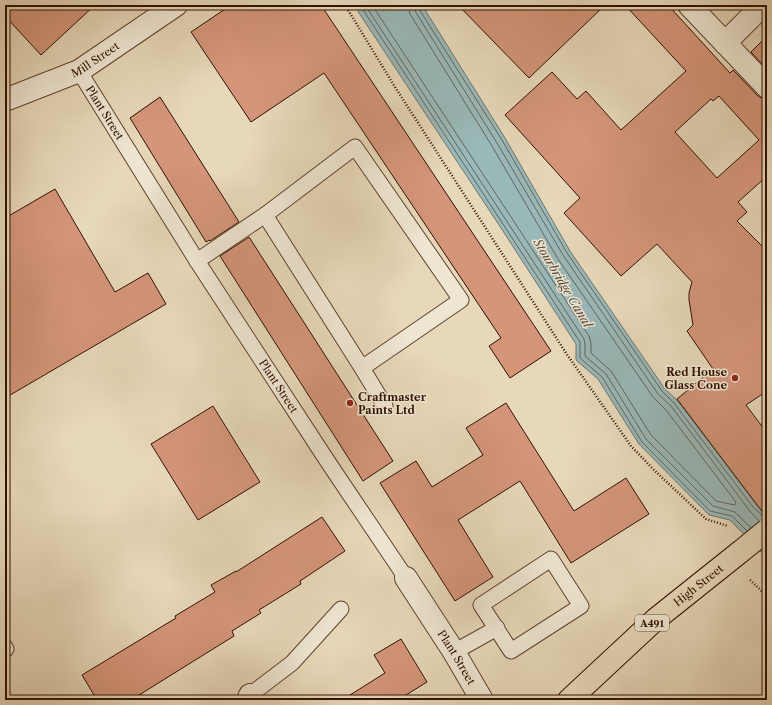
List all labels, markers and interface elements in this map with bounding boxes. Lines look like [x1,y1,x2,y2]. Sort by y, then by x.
street label: Mill Street [69,39,122,80]
street label: Plant Street [83,83,127,142]
water label: Stourbridge Canal [530,235,596,331]
street label: Plant Street [256,357,301,416]
place label: Red House Glass Cone [665,365,727,392]
marker: Red House Glass Cone [730,373,740,383]
place label: Craftmaster Paints Ltd [358,390,427,417]
marker: Craftmaster Paints Ltd [345,398,355,408]
street label: High Street [671,561,726,609]
road number: A491 [635,615,669,631]
street label: Plant Street [435,627,478,687]

